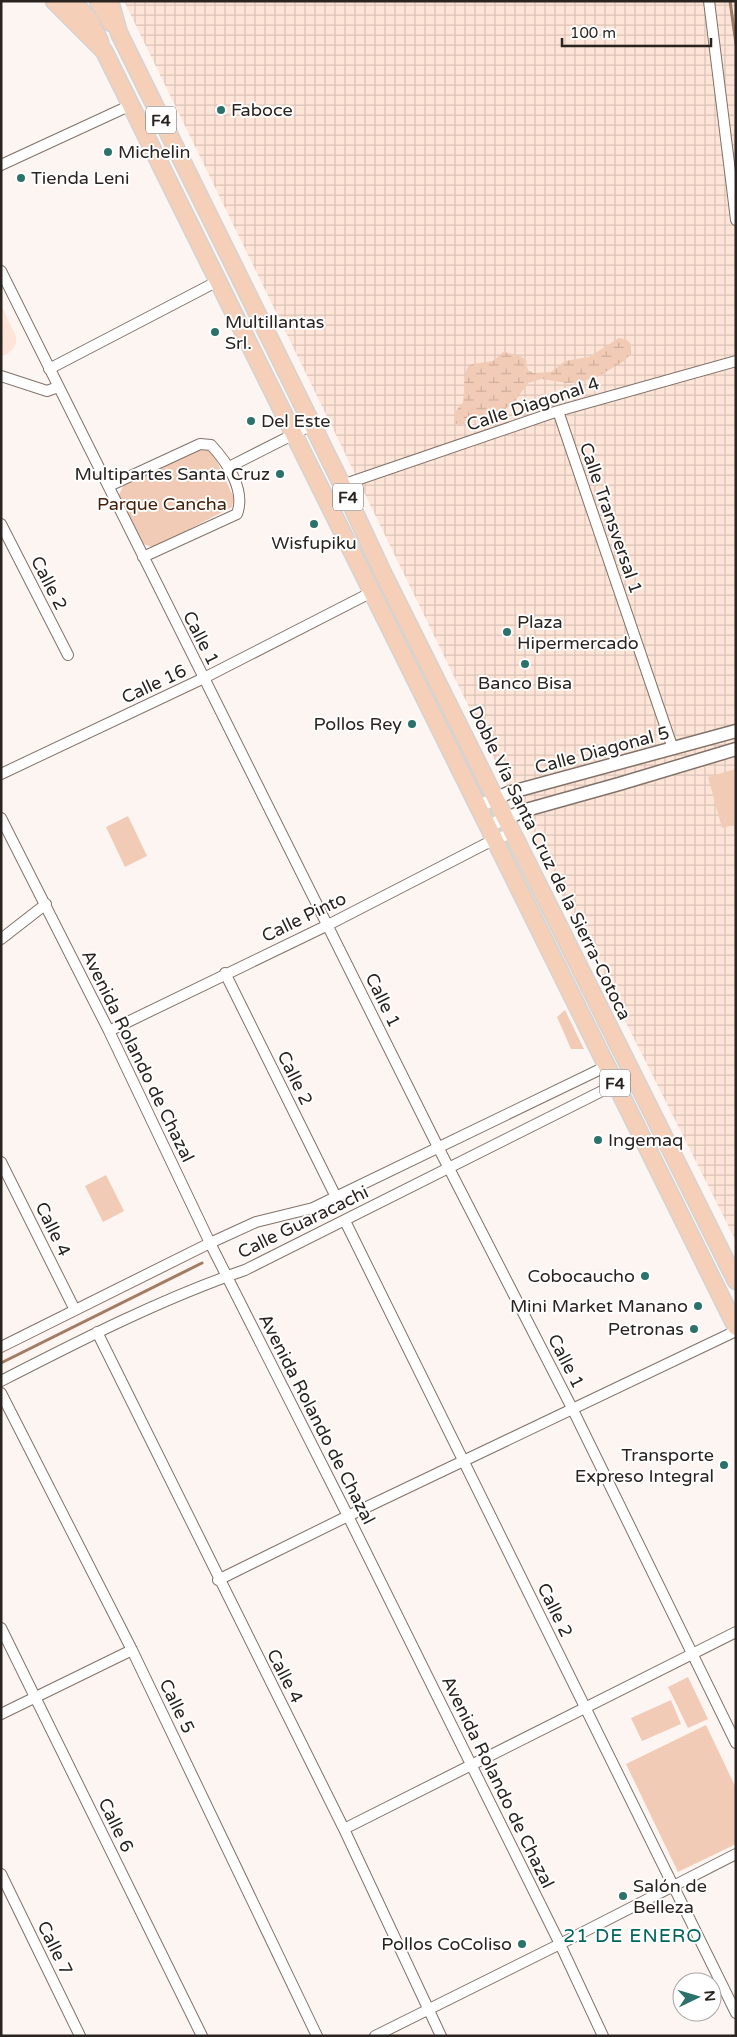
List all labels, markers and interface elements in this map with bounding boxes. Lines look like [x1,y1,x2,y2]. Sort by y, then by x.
scale bar [562,15,711,47]
text: 100 m [570,24,616,42]
place label: Faboce [231,99,293,121]
marker: Faboce [215,104,227,116]
road number: F4 [146,106,176,134]
place label: Michelin [118,141,190,163]
marker: Michelin [102,146,114,158]
place label: Tienda Leni [31,167,130,189]
marker: Tienda Leni [15,172,27,184]
place label: Multillantas Srl. [225,311,324,354]
marker: Multillantas Srl. [209,326,221,338]
street label: Calle Diagonal 4 [464,372,602,436]
place label: Del Este [261,410,330,432]
marker: Del Este [245,415,257,427]
street label: Calle Transversal 1 [575,439,647,597]
place label: Multipartes Santa Cruz [75,463,270,485]
marker: Multipartes Santa Cruz [274,468,286,480]
road number: F4 [333,484,363,511]
park label: Parque Cancha [97,493,227,515]
marker: Wisfupiku [308,518,320,530]
place label: Wisfupiku [271,532,357,554]
street label: Calle 2 [26,552,72,614]
street label: Calle 1 [178,607,224,669]
place label: Plaza Hipermercado [517,611,639,654]
marker: Plaza Hipermercado [501,626,513,638]
marker: Banco Bisa [519,658,531,670]
street label: Calle 16 [118,659,190,709]
place label: Banco Bisa [478,672,572,694]
street label: Doble Vía Santa Cruz de la Sierra-Cotoca [464,702,636,1024]
place label: Pollos Rey [313,713,402,735]
marker: Pollos Rey [406,718,418,730]
street label: Calle Diagonal 5 [532,721,672,779]
street label: Calle Pinto [258,887,350,947]
street label: Avenida Rolando de Chazal [77,946,199,1166]
street label: Calle 1 [360,969,406,1031]
street label: Calle 2 [272,1047,318,1109]
road number: F4 [600,1070,630,1096]
place label: Ingemaq [608,1129,683,1151]
marker: Ingemaq [592,1134,604,1146]
street label: Calle Guaracachi [234,1181,372,1263]
street label: Calle 4 [30,1198,76,1260]
place label: Cobocaucho [527,1265,635,1287]
marker: Cobocaucho [639,1270,651,1282]
place label: Mini Market Manano [510,1295,688,1317]
marker: Mini Market Manano [692,1300,704,1312]
street label: Avenida Rolando de Chazal [254,1310,380,1528]
place label: Petronas [608,1318,684,1340]
marker: Petronas [688,1323,700,1335]
street label: Calle 1 [543,1330,589,1392]
place label: Transporte Expreso Integral [575,1444,714,1487]
marker: Transporte Expreso Integral [718,1459,730,1471]
street label: Calle 2 [532,1579,578,1641]
street label: Calle 4 [262,1645,308,1707]
street label: Avenida Rolando de Chazal [437,1672,559,1892]
street label: Calle 5 [154,1675,200,1737]
street label: Calle 6 [93,1794,139,1856]
place label: Salón de Belleza [633,1875,707,1918]
marker: Salón de Belleza [617,1890,629,1902]
street label: Calle 7 [32,1917,78,1979]
district label: 21 DE ENERO [563,1925,703,1947]
place label: Pollos CoColiso [381,1933,512,1955]
marker: Pollos CoColiso [516,1938,528,1950]
north arrow [672,1972,722,2022]
text: N [700,1990,718,2002]

